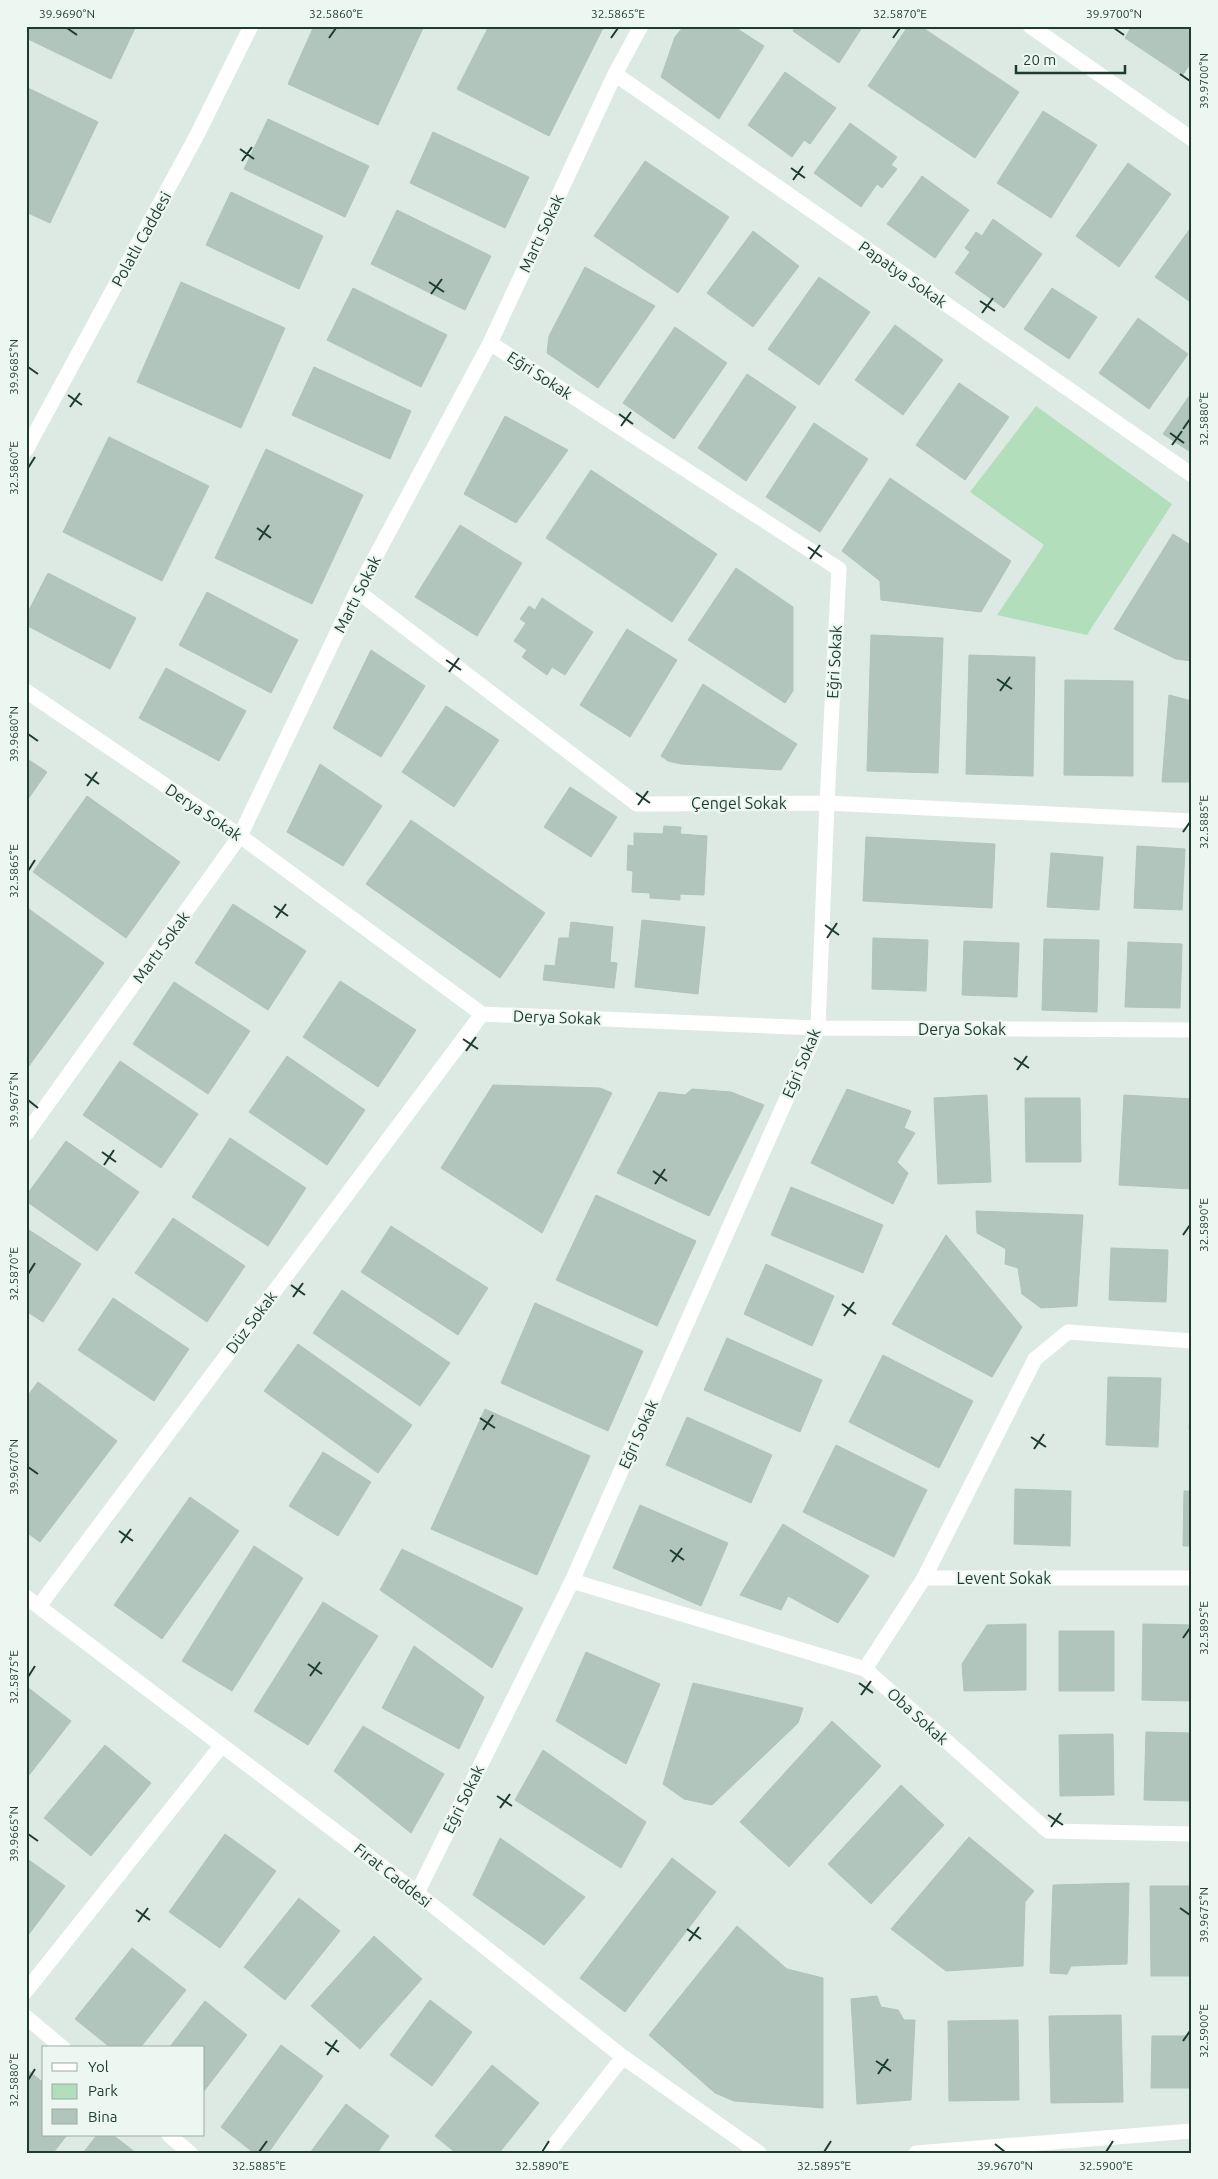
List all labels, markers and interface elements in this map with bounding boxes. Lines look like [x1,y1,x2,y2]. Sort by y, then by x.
text: 39.9690°N [39,7,95,20]
text: 32.5860°E [309,7,363,20]
text: 32.5865°E [591,7,645,20]
text: 32.5870°E [873,7,927,20]
text: 39.9700°N [1086,7,1142,20]
scale bar [1016,42,1124,74]
text: 20 m [1023,51,1056,68]
text: 39.9700°N [1197,53,1210,109]
street label: Polatlı Caddesi [108,188,174,290]
street label: Martı Sokak [515,191,567,275]
street label: Papatya Sokak [856,237,950,311]
text: 39.9685°N [7,339,20,395]
street label: Eğri Sokak [504,347,576,403]
text: 32.5880°E [1197,392,1210,446]
text: 32.5860°E [7,441,20,495]
street label: Martı Sokak [330,552,384,636]
street label: Eğri Sokak [823,625,845,699]
text: 39.9680°N [7,706,20,762]
street label: Derya Sokak [162,780,246,844]
street label: Çengel Sokak [691,794,787,812]
text: 32.5885°E [1197,795,1210,849]
text: 32.5865°E [7,844,20,898]
street label: Martı Sokak [129,908,193,986]
street label: Derya Sokak [513,1006,601,1028]
street label: Derya Sokak [918,1020,1006,1038]
street label: Eğri Sokak [778,1026,824,1100]
text: 39.9675°N [7,1072,20,1128]
text: 32.5890°E [1197,1198,1210,1252]
text: 32.5870°E [7,1247,20,1301]
street label: Düz Sokak [222,1287,280,1357]
street label: Eğri Sokak [615,1397,661,1471]
text: 39.9670°N [7,1439,20,1495]
street label: Levent Sokak [957,1569,1051,1587]
text: 32.5895°E [1197,1601,1210,1655]
text: 32.5875°E [7,1650,20,1704]
street label: Oba Sokak [884,1684,952,1748]
street label: Eğri Sokak [439,1762,487,1836]
text: 39.9665°N [7,1806,20,1862]
street label: Fırat Caddesi [351,1839,435,1911]
text: 39.9675°N [1197,1887,1210,1943]
text: 32.5900°E [1197,2004,1210,2058]
legend [42,2046,205,2136]
text: 32.5880°E [7,2053,20,2107]
text: Yol [88,2058,109,2075]
text: Park [88,2082,118,2099]
text: Bina [88,2108,117,2125]
text: 32.5885°E [232,2159,286,2172]
text: 32.5890°E [515,2159,569,2172]
text: 32.5895°E [797,2159,851,2172]
text: 39.9670°N [977,2159,1033,2172]
text: 32.5900°E [1079,2159,1133,2172]

